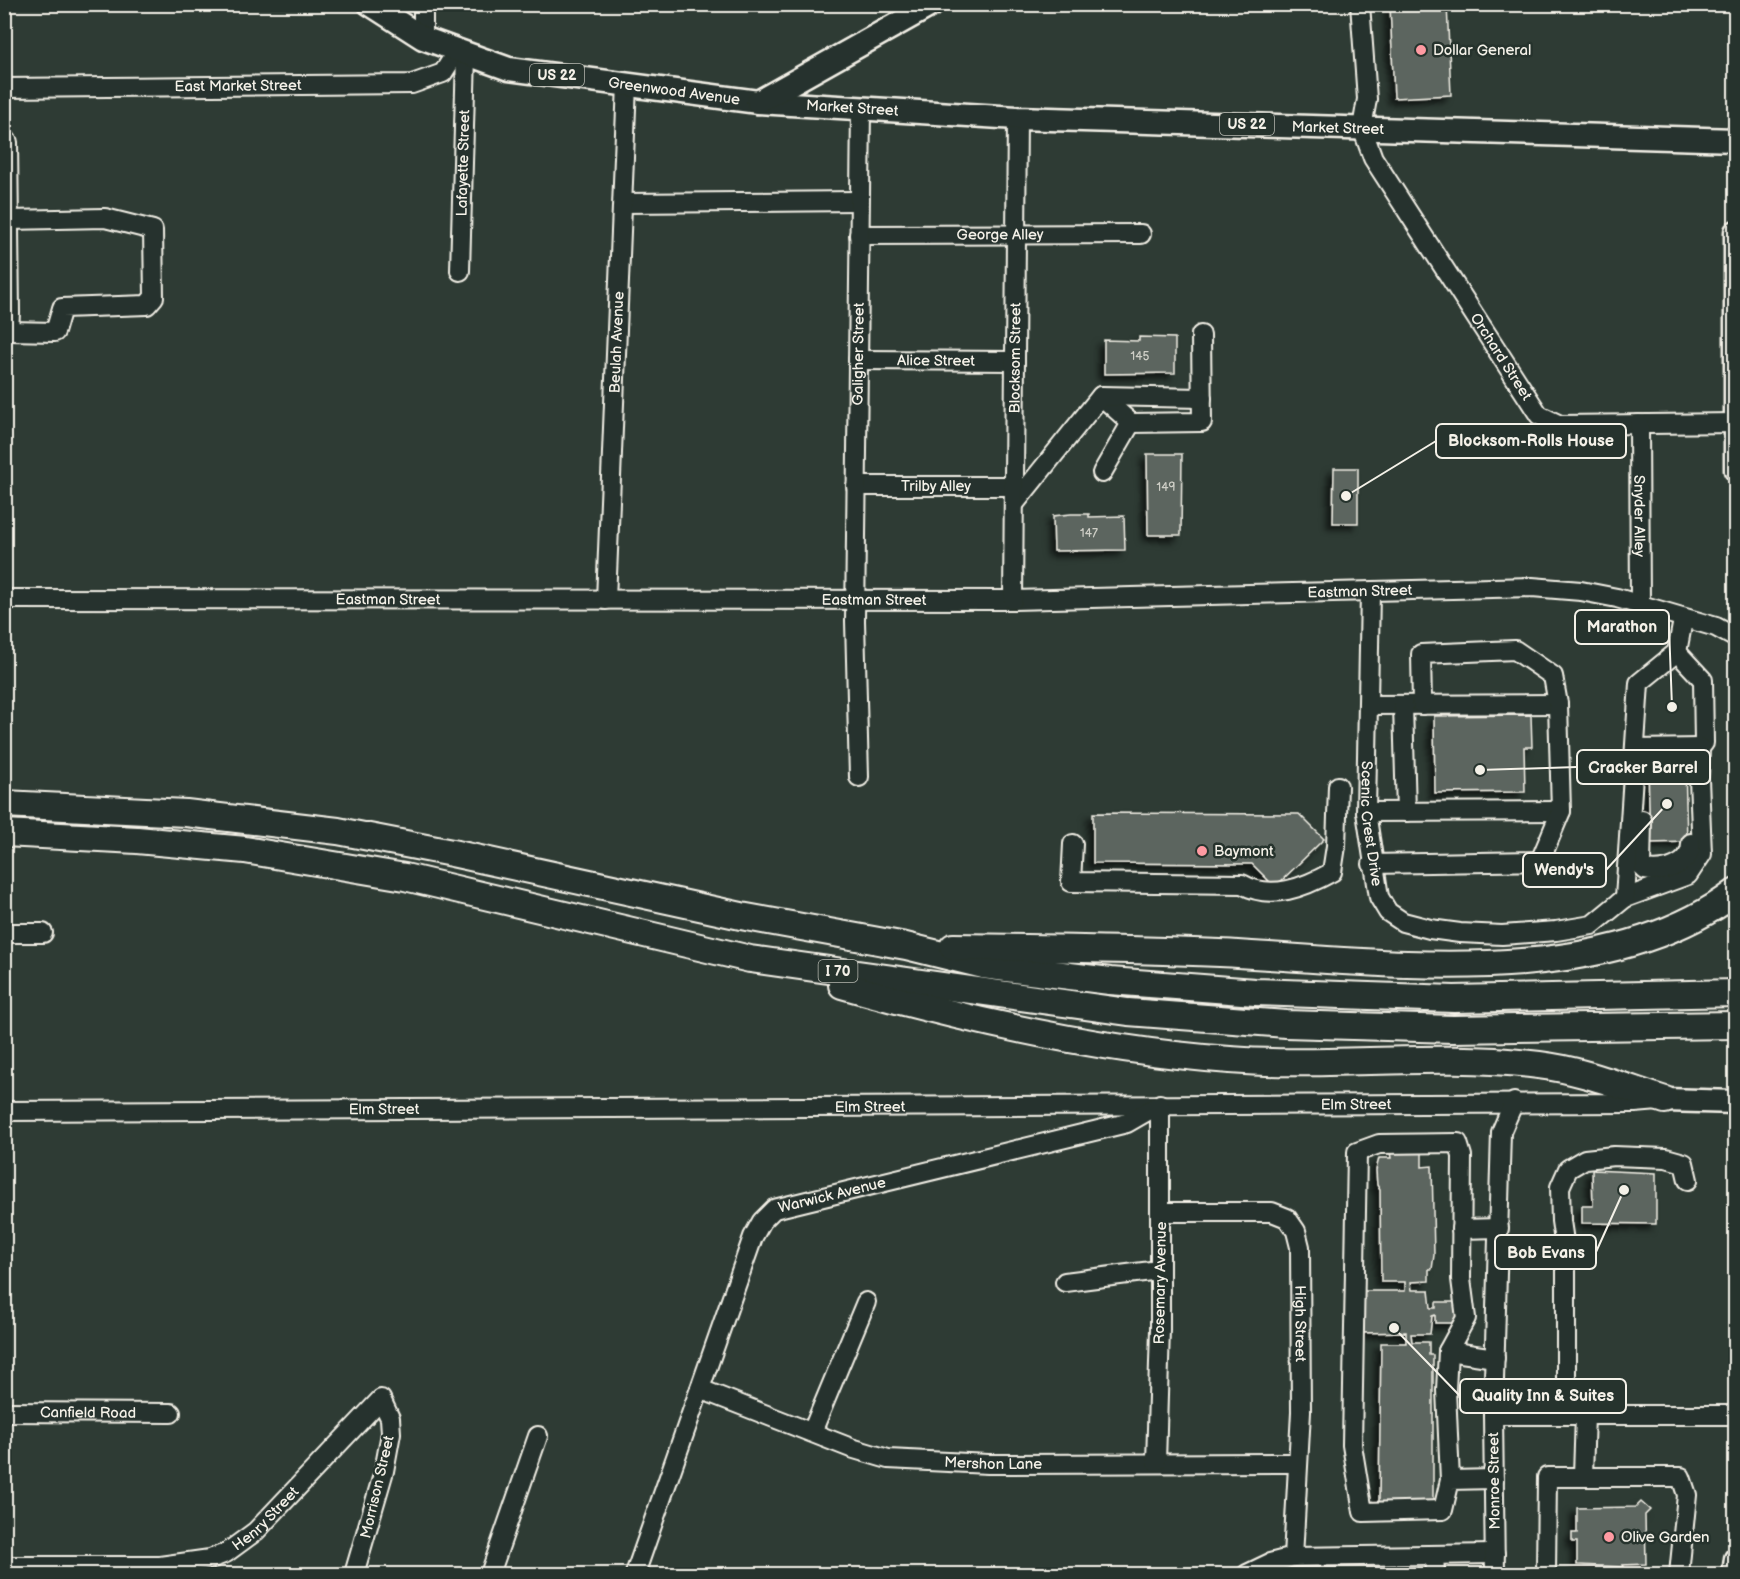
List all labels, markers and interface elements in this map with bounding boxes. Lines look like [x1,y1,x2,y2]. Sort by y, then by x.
place label: Dollar General [1433,41,1531,60]
marker: Dollar General [1414,43,1428,57]
road number: US 22 [530,64,584,86]
street label: Greenwood Avenue [607,73,741,110]
street label: East Market Street [174,76,302,96]
street label: Market Street [805,96,899,121]
street label: Lafayette Street [453,109,474,217]
road number: US 22 [1220,113,1274,135]
street label: Market Street [1291,117,1385,139]
street label: George Alley [957,225,1044,245]
street label: Beulah Avenue [605,291,629,394]
street label: Galigher Street [849,302,869,406]
street label: Blocksom Street [1006,302,1025,413]
street label: Orchard Street [1466,310,1536,404]
house number: 145 [1131,349,1150,364]
street label: Alice Street [897,351,975,371]
callout: Blocksom-Rolls House [1436,424,1626,458]
text: Blocksom-Rolls House [1448,432,1614,451]
street label: Snyder Alley [1629,475,1649,557]
street label: Trilby Alley [901,477,971,496]
house number: 149 [1157,480,1176,495]
house number: 147 [1080,526,1098,541]
street label: Eastman Street [1307,581,1413,603]
street label: Eastman Street [336,590,441,609]
street label: Eastman Street [822,591,927,610]
callout: Marathon [1575,610,1669,644]
text: Marathon [1587,618,1657,637]
callout: Cracker Barrel [1577,750,1710,784]
text: Cracker Barrel [1588,759,1698,778]
street label: Scenic Crest Drive [1356,761,1386,888]
place label: Baymont [1214,842,1274,861]
marker: Baymont [1195,844,1209,858]
callout: Wendy's [1523,853,1606,887]
text: Wendy's [1534,861,1594,880]
road number: I 70 [818,960,858,982]
street label: Elm Street [1321,1095,1392,1115]
street label: Elm Street [835,1098,906,1117]
street label: Elm Street [349,1100,420,1119]
street label: Warwick Avenue [776,1173,888,1218]
street label: Rosemary Avenue [1150,1221,1171,1345]
callout: Bob Evans [1495,1235,1596,1269]
text: Bob Evans [1507,1244,1585,1263]
street label: High Street [1290,1285,1310,1362]
callout: Quality Inn & Suites [1460,1379,1626,1413]
text: Quality Inn & Suites [1472,1387,1614,1406]
street label: Canfield Road [40,1403,136,1423]
street label: Monroe Street [1484,1432,1505,1530]
street label: Morrison Street [356,1433,399,1540]
street label: Mershon Lane [944,1453,1042,1474]
street label: Henry Street [229,1482,303,1555]
place label: Olive Garden [1621,1528,1710,1547]
marker: Olive Garden [1602,1530,1616,1544]

